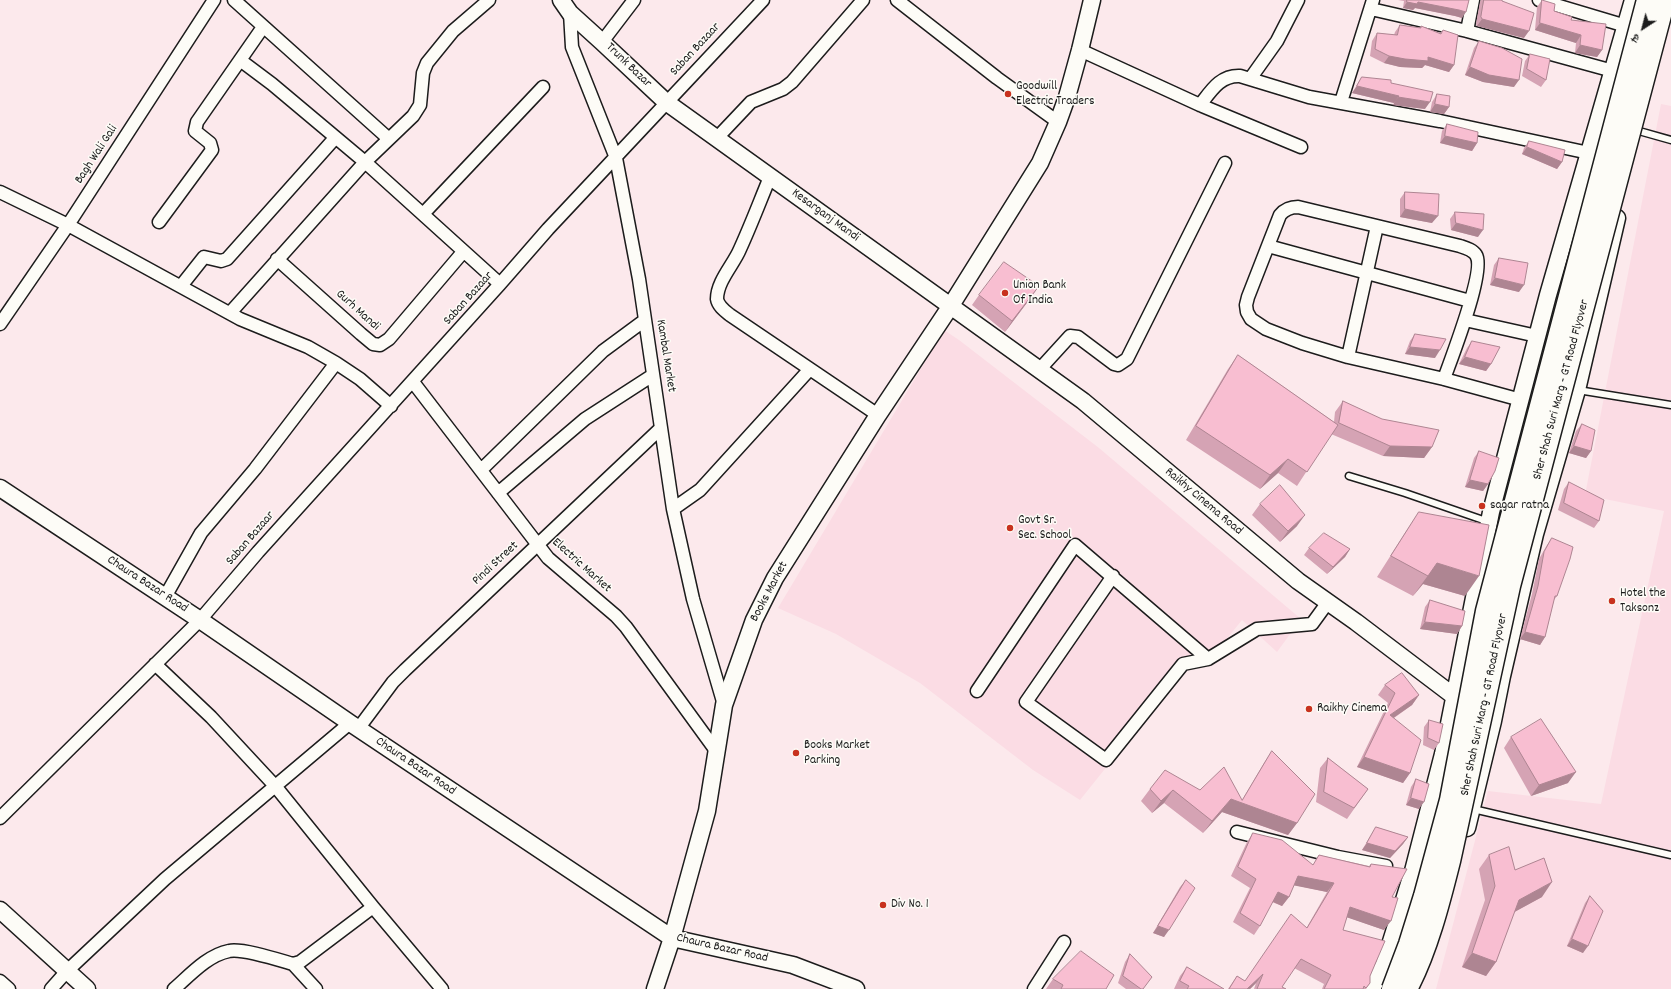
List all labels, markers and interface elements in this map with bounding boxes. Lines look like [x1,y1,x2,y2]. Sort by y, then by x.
north arrow [1623,8,1663,48]
street label: Saban Bazaar [668,20,724,80]
text: उ [1629,29,1643,46]
street label: Trunk Bazar [602,40,654,92]
place label: Goodwill Electric Traders [1016,79,1094,110]
marker: Goodwill Electric Traders [1003,89,1013,99]
street label: Bagh Wali Gali [72,123,122,187]
street label: Kesarganj Mandi [788,186,862,246]
street label: Saban Bazaar [441,269,497,329]
place label: Union Bank Of India [1013,278,1066,309]
street label: Gurh Mandi [332,287,382,335]
marker: Union Bank Of India [1000,288,1010,298]
street label: Sher Shah Suri Marg - GT Road Flyover [1530,298,1594,482]
street label: Kambal Market [652,319,678,393]
street label: Raikhy Cinema Road [1161,465,1245,539]
place label: sagar ratna [1490,498,1549,514]
marker: sagar ratna [1477,501,1487,511]
street label: Saban Bazaar [223,509,279,569]
place label: Govt Sr. Sec. School [1018,513,1071,544]
marker: Govt Sr. Sec. School [1005,523,1015,533]
street label: Electric Market [548,535,614,597]
street label: Pindi Street [470,539,522,589]
street label: Chaura Bazar Road [104,553,190,617]
street label: Books Market [748,559,792,625]
place label: Hotel the Taksonz [1620,586,1665,617]
marker: Hotel the Taksonz [1607,596,1617,606]
street label: Sher Shah Suri Marg - GT Road Flyover [1458,612,1512,798]
place label: Raikhy Cinema [1317,701,1387,717]
marker: Raikhy Cinema [1304,704,1314,714]
street label: Chaura Bazar Road [372,734,458,800]
place label: Books Market Parking [804,738,870,769]
marker: Books Market Parking [791,748,801,758]
place label: Div No. 1 [891,897,929,913]
marker: Div No. 1 [878,900,888,910]
street label: Chaura Bazar Road [675,931,769,967]

